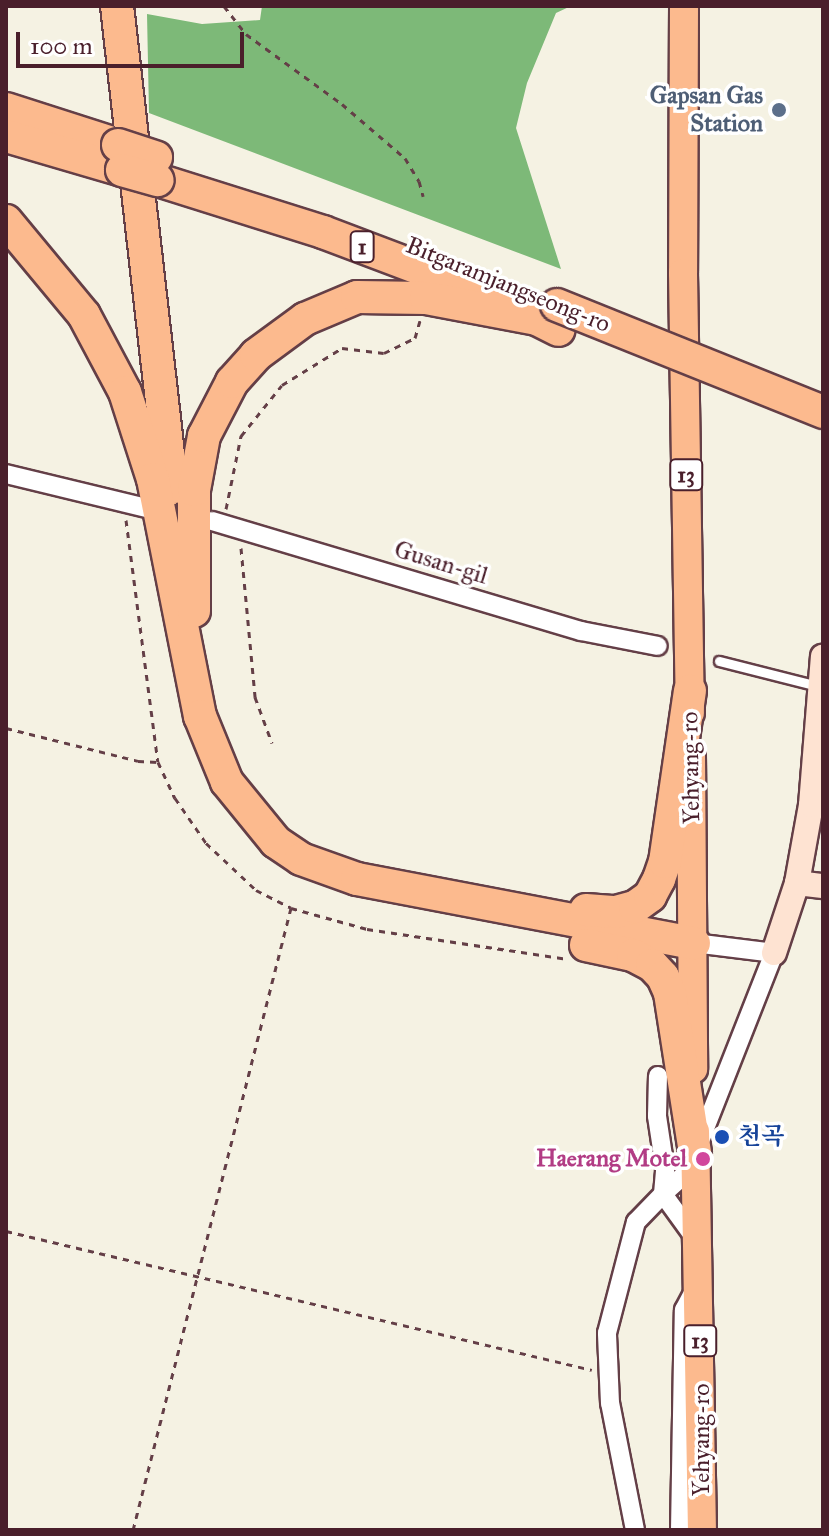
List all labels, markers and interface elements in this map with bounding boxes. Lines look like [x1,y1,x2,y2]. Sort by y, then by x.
scale bar [20,16,248,66]
text: 100 m [30,31,93,61]
place label: Gapsan Gas Station [650,82,763,138]
marker: Gapsan Gas Station [770,101,788,119]
road number: 1 [348,229,376,265]
street label: Bitgaramjangseong-ro [402,231,614,339]
road number: 13 [668,457,704,493]
street label: Gusan-gil [391,535,491,591]
street label: Yehyang-ro [676,711,706,825]
place label: 천곡 [738,1123,784,1151]
marker: 천곡 [713,1128,731,1146]
place label: Haerang Motel [536,1145,687,1173]
marker: Haerang Motel [694,1150,712,1168]
road number: 13 [682,1323,718,1359]
street label: Yehyang-ro [688,1384,716,1496]

